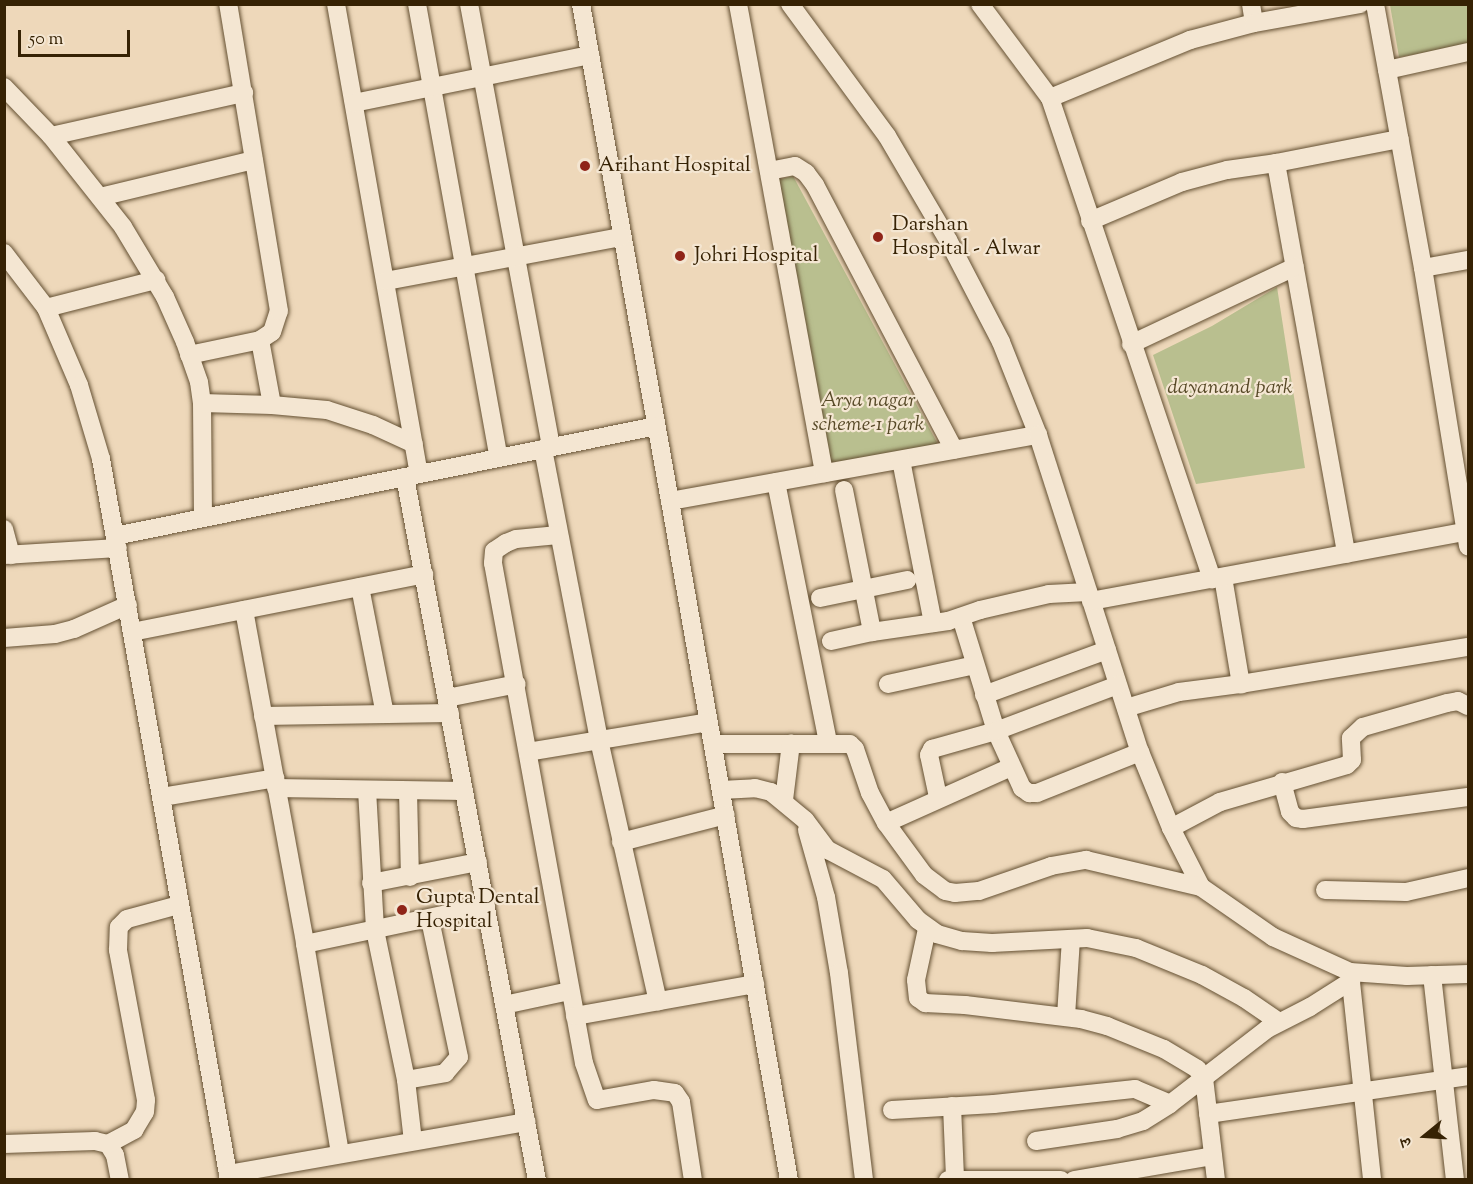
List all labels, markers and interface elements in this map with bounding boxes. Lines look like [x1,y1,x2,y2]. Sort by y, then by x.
scale bar [21,18,134,56]
text: 50 m [29,27,63,53]
place label: Arihant Hospital [598,153,751,179]
marker: Arihant Hospital [576,157,594,175]
place label: Darshan Hospital - Alwar [892,212,1040,262]
marker: Darshan Hospital - Alwar [869,228,887,246]
place label: Johri Hospital [694,243,818,269]
marker: Johri Hospital [671,247,689,265]
park label: dayanand park [1167,375,1293,401]
park label: Arya nagar scheme-1 park [812,388,924,438]
place label: Gupta Dental Hospital [416,885,540,935]
marker: Gupta Dental Hospital [393,901,411,919]
north arrow [1395,1106,1455,1166]
text: उ [1395,1134,1420,1149]

